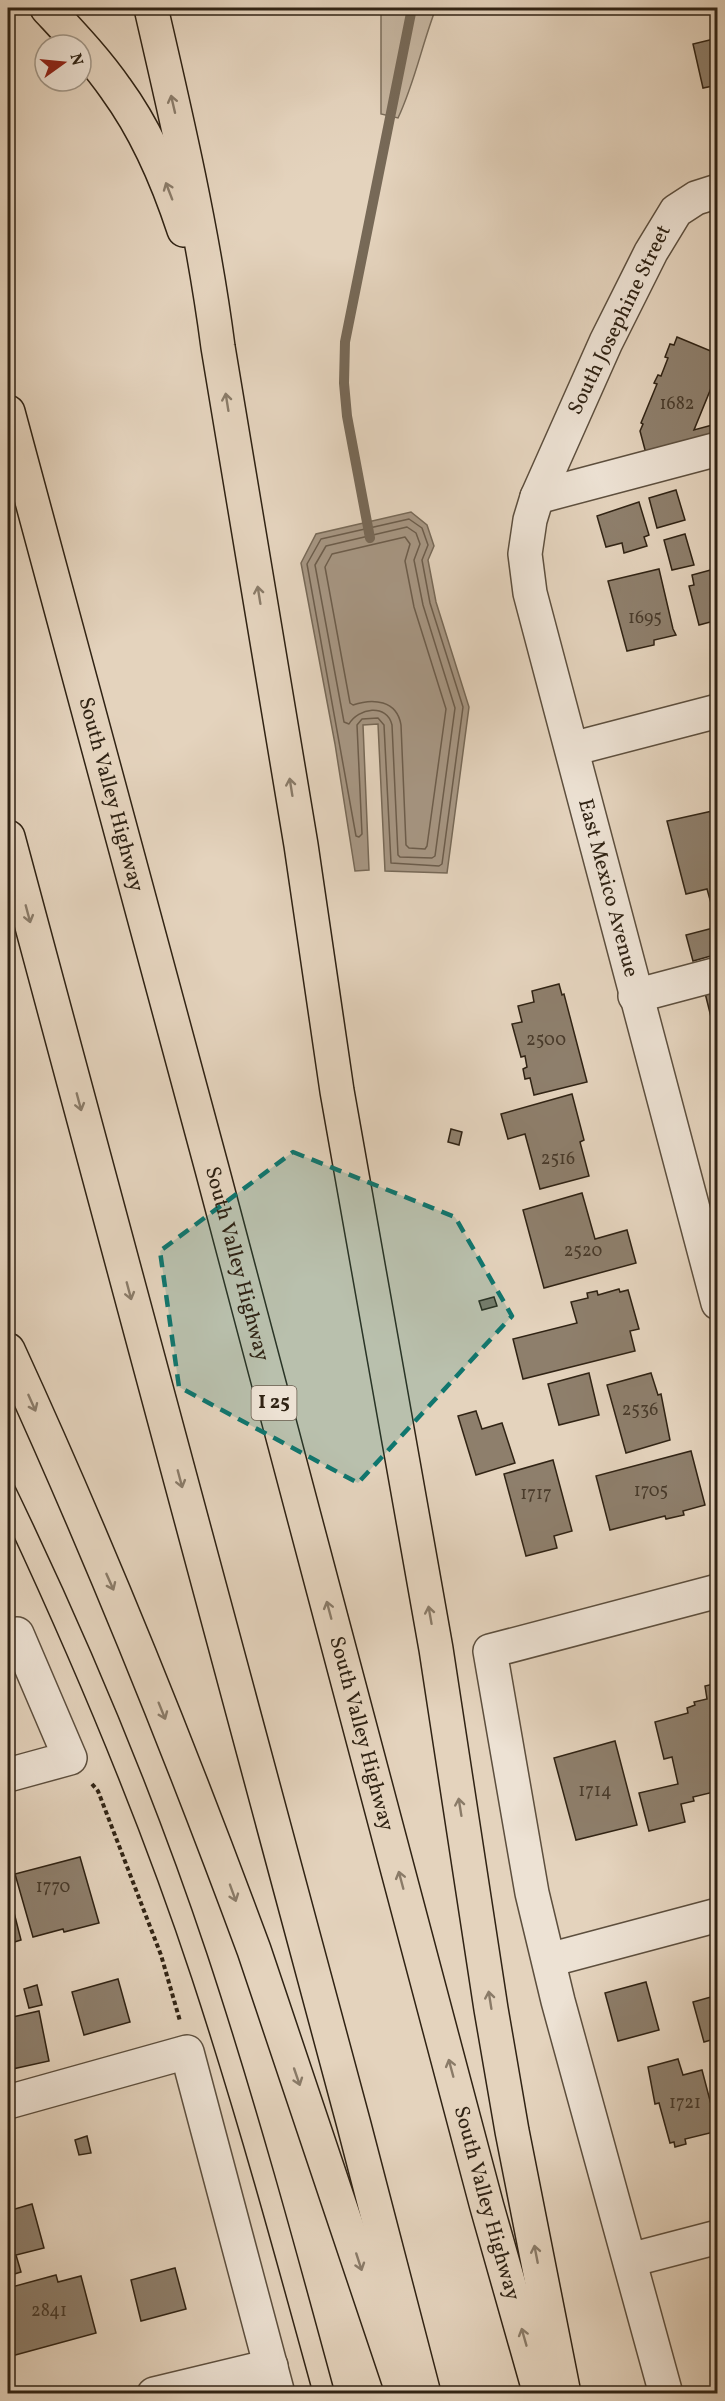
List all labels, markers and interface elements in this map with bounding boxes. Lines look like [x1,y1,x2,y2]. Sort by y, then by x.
north arrow [33,33,93,93]
text: N [63,51,88,68]
one-way arrow [167,95,179,114]
one-way arrow [163,182,174,201]
street label: South Josephine Street [561,220,679,420]
house number: 1682 [660,392,694,417]
one-way arrow [221,393,232,413]
one-way arrow [253,585,264,605]
house number: 1695 [628,606,662,631]
street label: South Valley Highway [71,694,151,895]
one-way arrow [285,778,296,798]
street label: East Mexico Avenue [571,795,646,980]
one-way arrow [23,904,34,923]
house number: 2500 [526,1028,566,1053]
one-way arrow [73,1093,85,1112]
house number: 2516 [541,1147,575,1172]
street label: South Valley Highway [197,1163,277,1365]
house number: 2520 [564,1239,602,1264]
one-way arrow [124,1281,135,1300]
road number: I 25 [252,1386,296,1420]
one-way arrow [27,1393,38,1412]
house number: 2536 [622,1398,658,1423]
one-way arrow [175,1469,186,1488]
house number: 1705 [634,1479,668,1504]
house number: 1717 [520,1482,552,1507]
one-way arrow [105,1572,116,1590]
one-way arrow [323,1601,334,1620]
one-way arrow [424,1605,435,1625]
street label: South Valley Highway [322,1633,401,1835]
one-way arrow [157,1701,168,1720]
house number: 1714 [578,1779,612,1804]
one-way arrow [454,1798,465,1818]
one-way arrow [394,1871,406,1890]
house number: 1770 [36,1875,70,1900]
one-way arrow [228,1883,239,1902]
one-way arrow [484,1991,495,2010]
one-way arrow [444,2059,456,2078]
one-way arrow [292,2067,303,2086]
house number: 1721 [669,2091,701,2116]
street label: South Valley Highway [446,2103,527,2304]
one-way arrow [530,2245,541,2264]
one-way arrow [354,2252,365,2271]
house number: 2841 [31,2299,67,2324]
one-way arrow [518,2328,529,2347]

